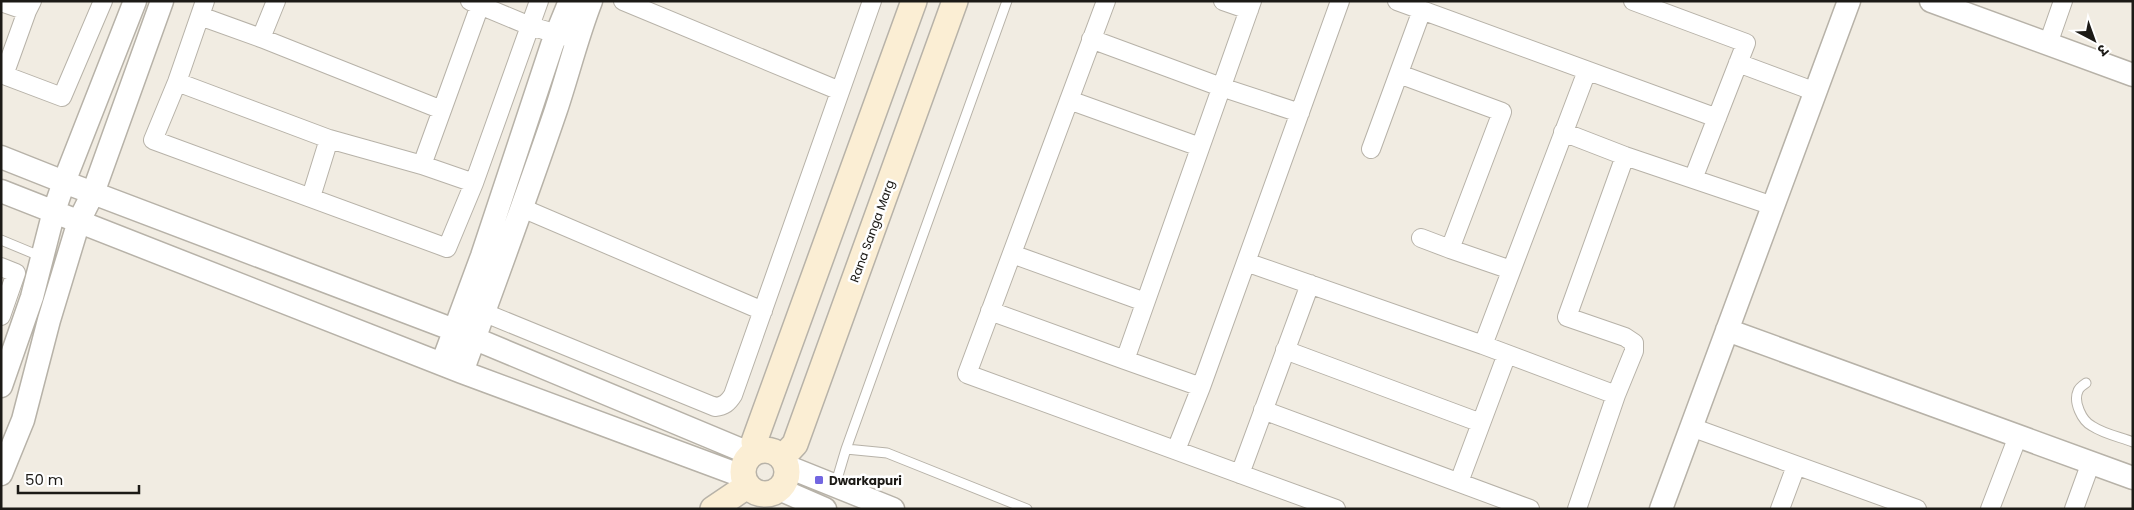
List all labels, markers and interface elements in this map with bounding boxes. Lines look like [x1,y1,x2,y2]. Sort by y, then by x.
north arrow [2069,15,2119,65]
text: उ [2092,39,2113,61]
street label: Rana Sanga Marg [846,177,898,285]
scale bar [18,462,139,494]
text: 50 m [25,469,63,490]
place label: Dwarkapuri [829,472,902,489]
marker: Dwarkapuri [813,474,825,486]

